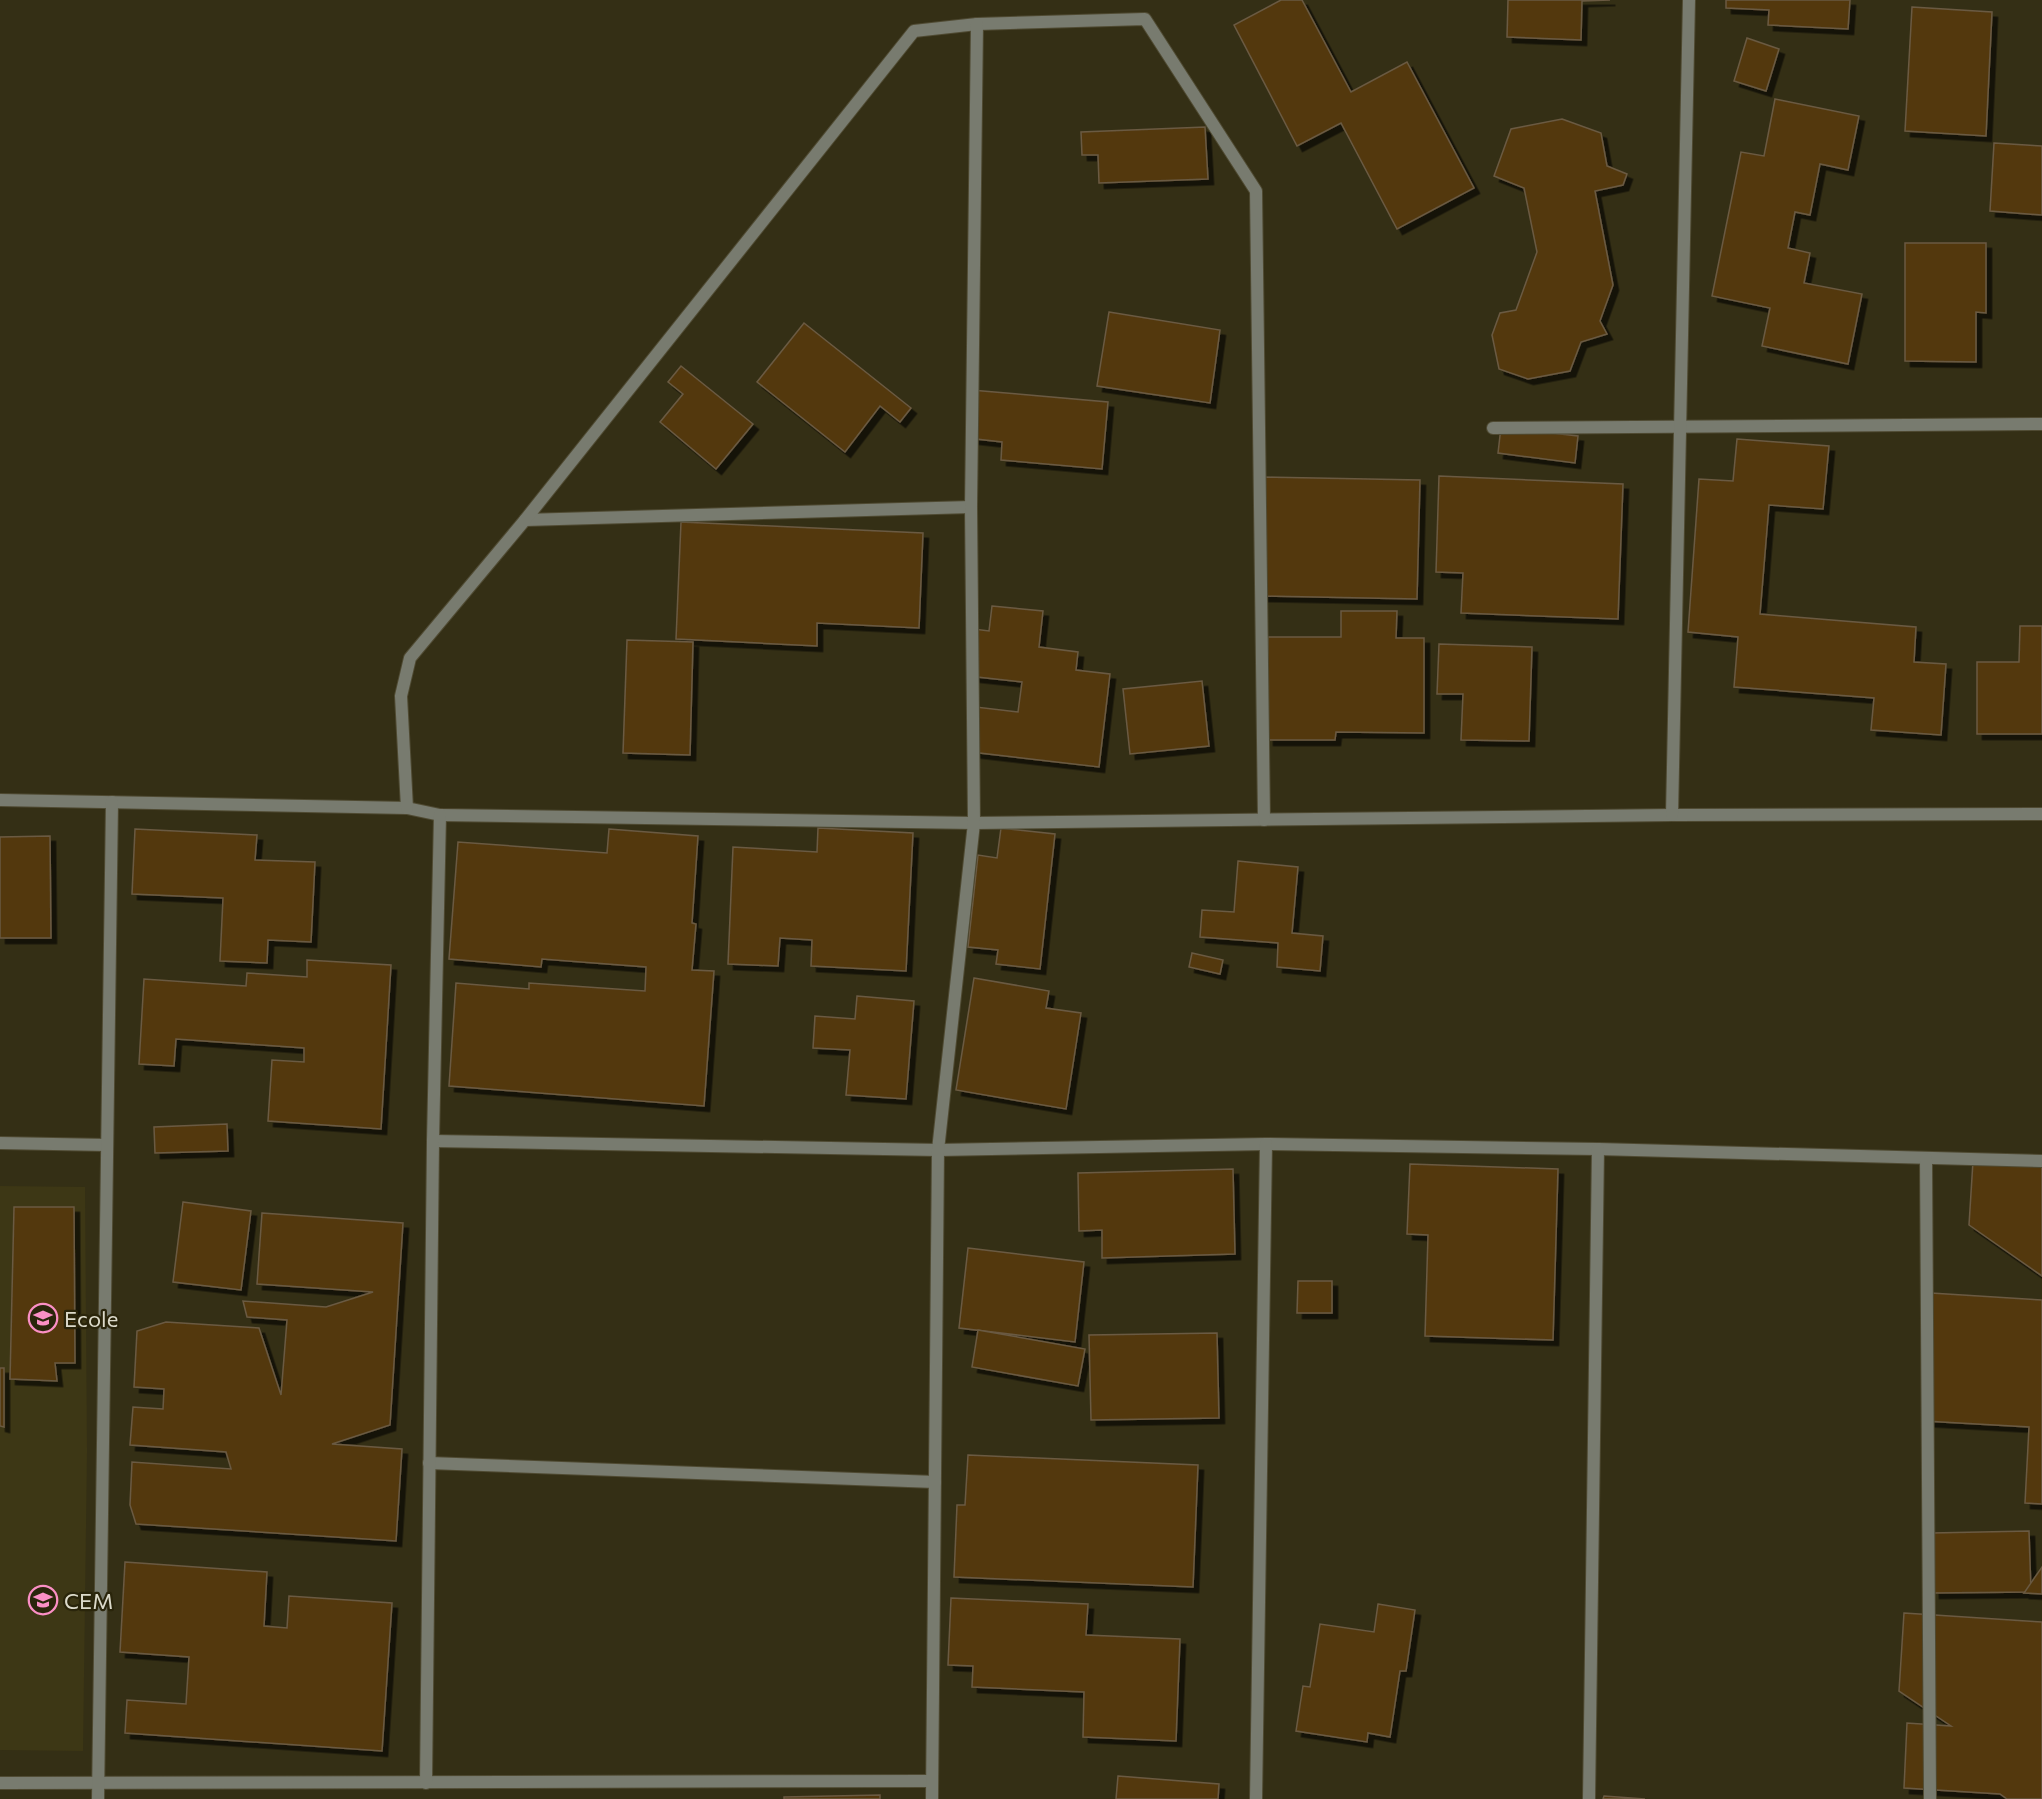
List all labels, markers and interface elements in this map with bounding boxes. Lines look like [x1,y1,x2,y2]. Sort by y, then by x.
school or university icon: Ecole [27,1302,59,1334]
place label: Ecole [64,1305,118,1332]
school or university icon: CEM [27,1584,59,1616]
place label: CEM [64,1587,113,1614]

